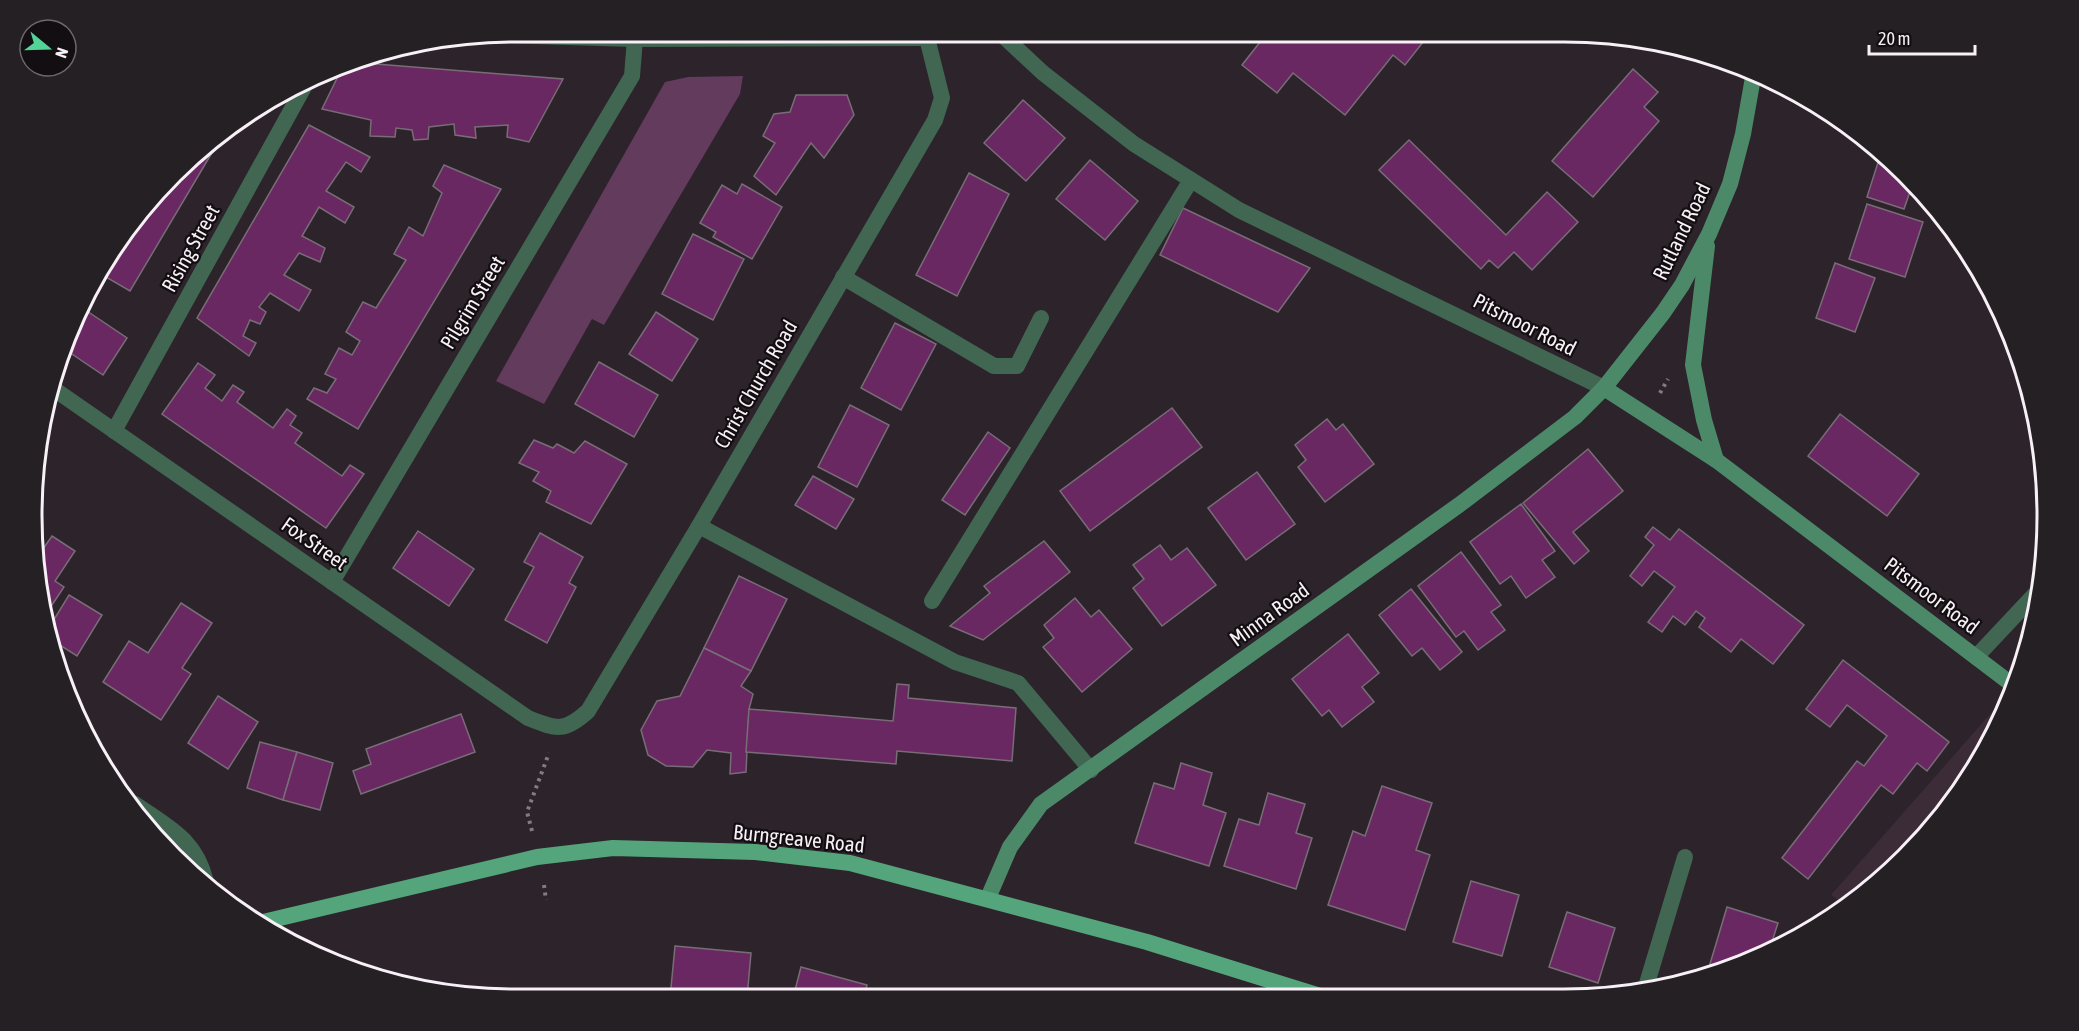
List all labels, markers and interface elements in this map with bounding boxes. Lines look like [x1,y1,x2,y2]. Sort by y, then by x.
north arrow [18,18,78,78]
scale bar [1869,18,1976,56]
text: 20 m [1878,28,1910,49]
text: N [52,45,72,60]
street label: Rutland Road [1647,178,1715,284]
street label: Rising Street [156,200,224,296]
street label: Pilgrim Street [435,251,509,353]
street label: Pitsmoor Road [1470,288,1580,360]
street label: Christ Church Road [709,316,801,452]
street label: Fox Street [277,512,353,574]
street label: Pitsmoor Road [1880,552,1984,638]
street label: Minna Road [1225,577,1313,651]
street label: Burngreave Road [732,819,866,857]

